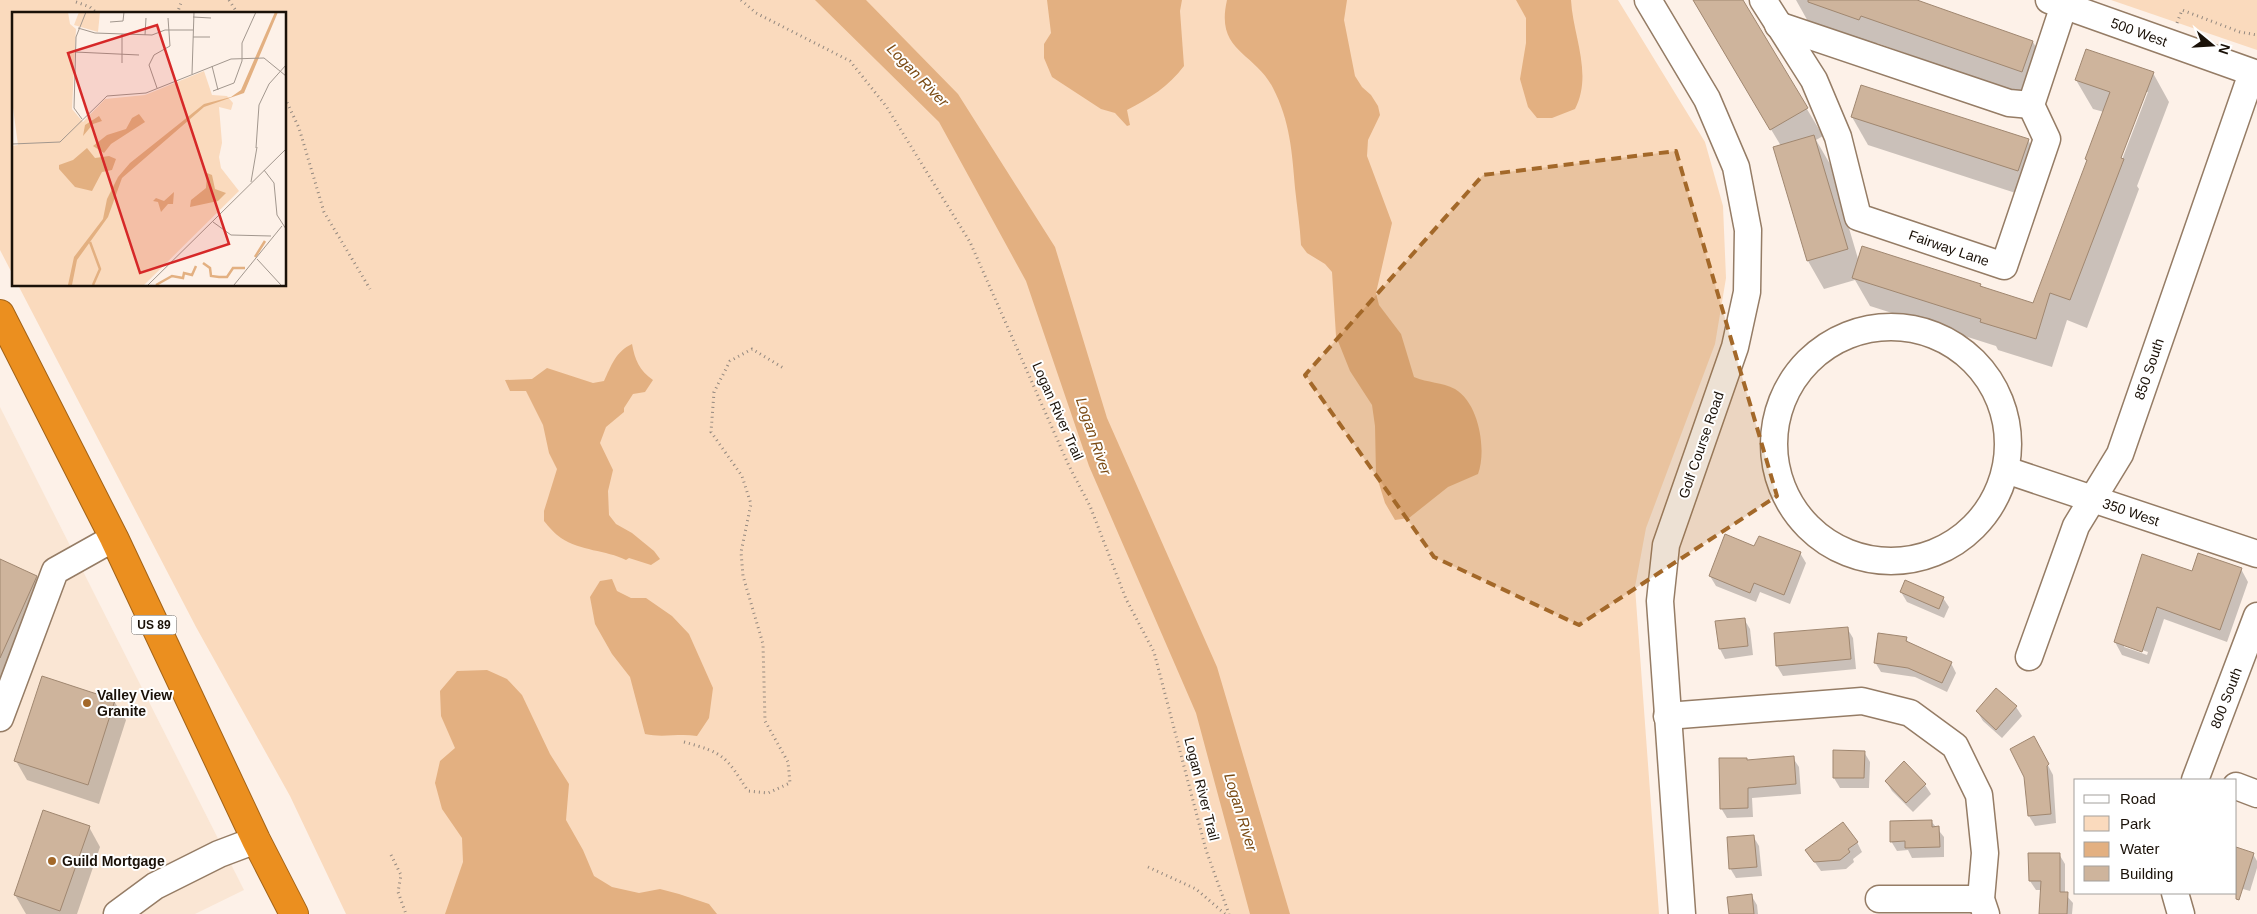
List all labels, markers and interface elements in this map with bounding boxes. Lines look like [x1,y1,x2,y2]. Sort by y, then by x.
inset map [12,12,286,286]
street label: 500 West [2109,14,2170,50]
north arrow [2187,20,2237,70]
water label: Logan River [884,40,953,111]
text: N [2215,42,2234,56]
street label: Fairway Lane [1907,227,1992,269]
street label: 850 South [2131,336,2167,402]
street label: Logan River Trail [1029,359,1087,463]
street label: Golf Course Road [1675,389,1727,501]
water label: Logan River [1073,395,1116,478]
street label: 350 West [2101,495,2162,529]
road number: US 89 [132,616,176,634]
street label: 800 South [2207,665,2245,731]
place label: Valley View Granite [97,687,172,719]
marker: Valley View Granite [81,697,93,709]
street label: Logan River Trail [1181,736,1223,842]
water label: Logan River [1221,771,1261,854]
legend [2074,779,2237,894]
text: Road [2120,790,2156,807]
text: Park [2120,815,2151,832]
text: Water [2120,840,2159,857]
place label: Guild Mortgage [62,853,165,869]
marker: Guild Mortgage [46,855,58,867]
text: Building [2120,865,2173,882]

